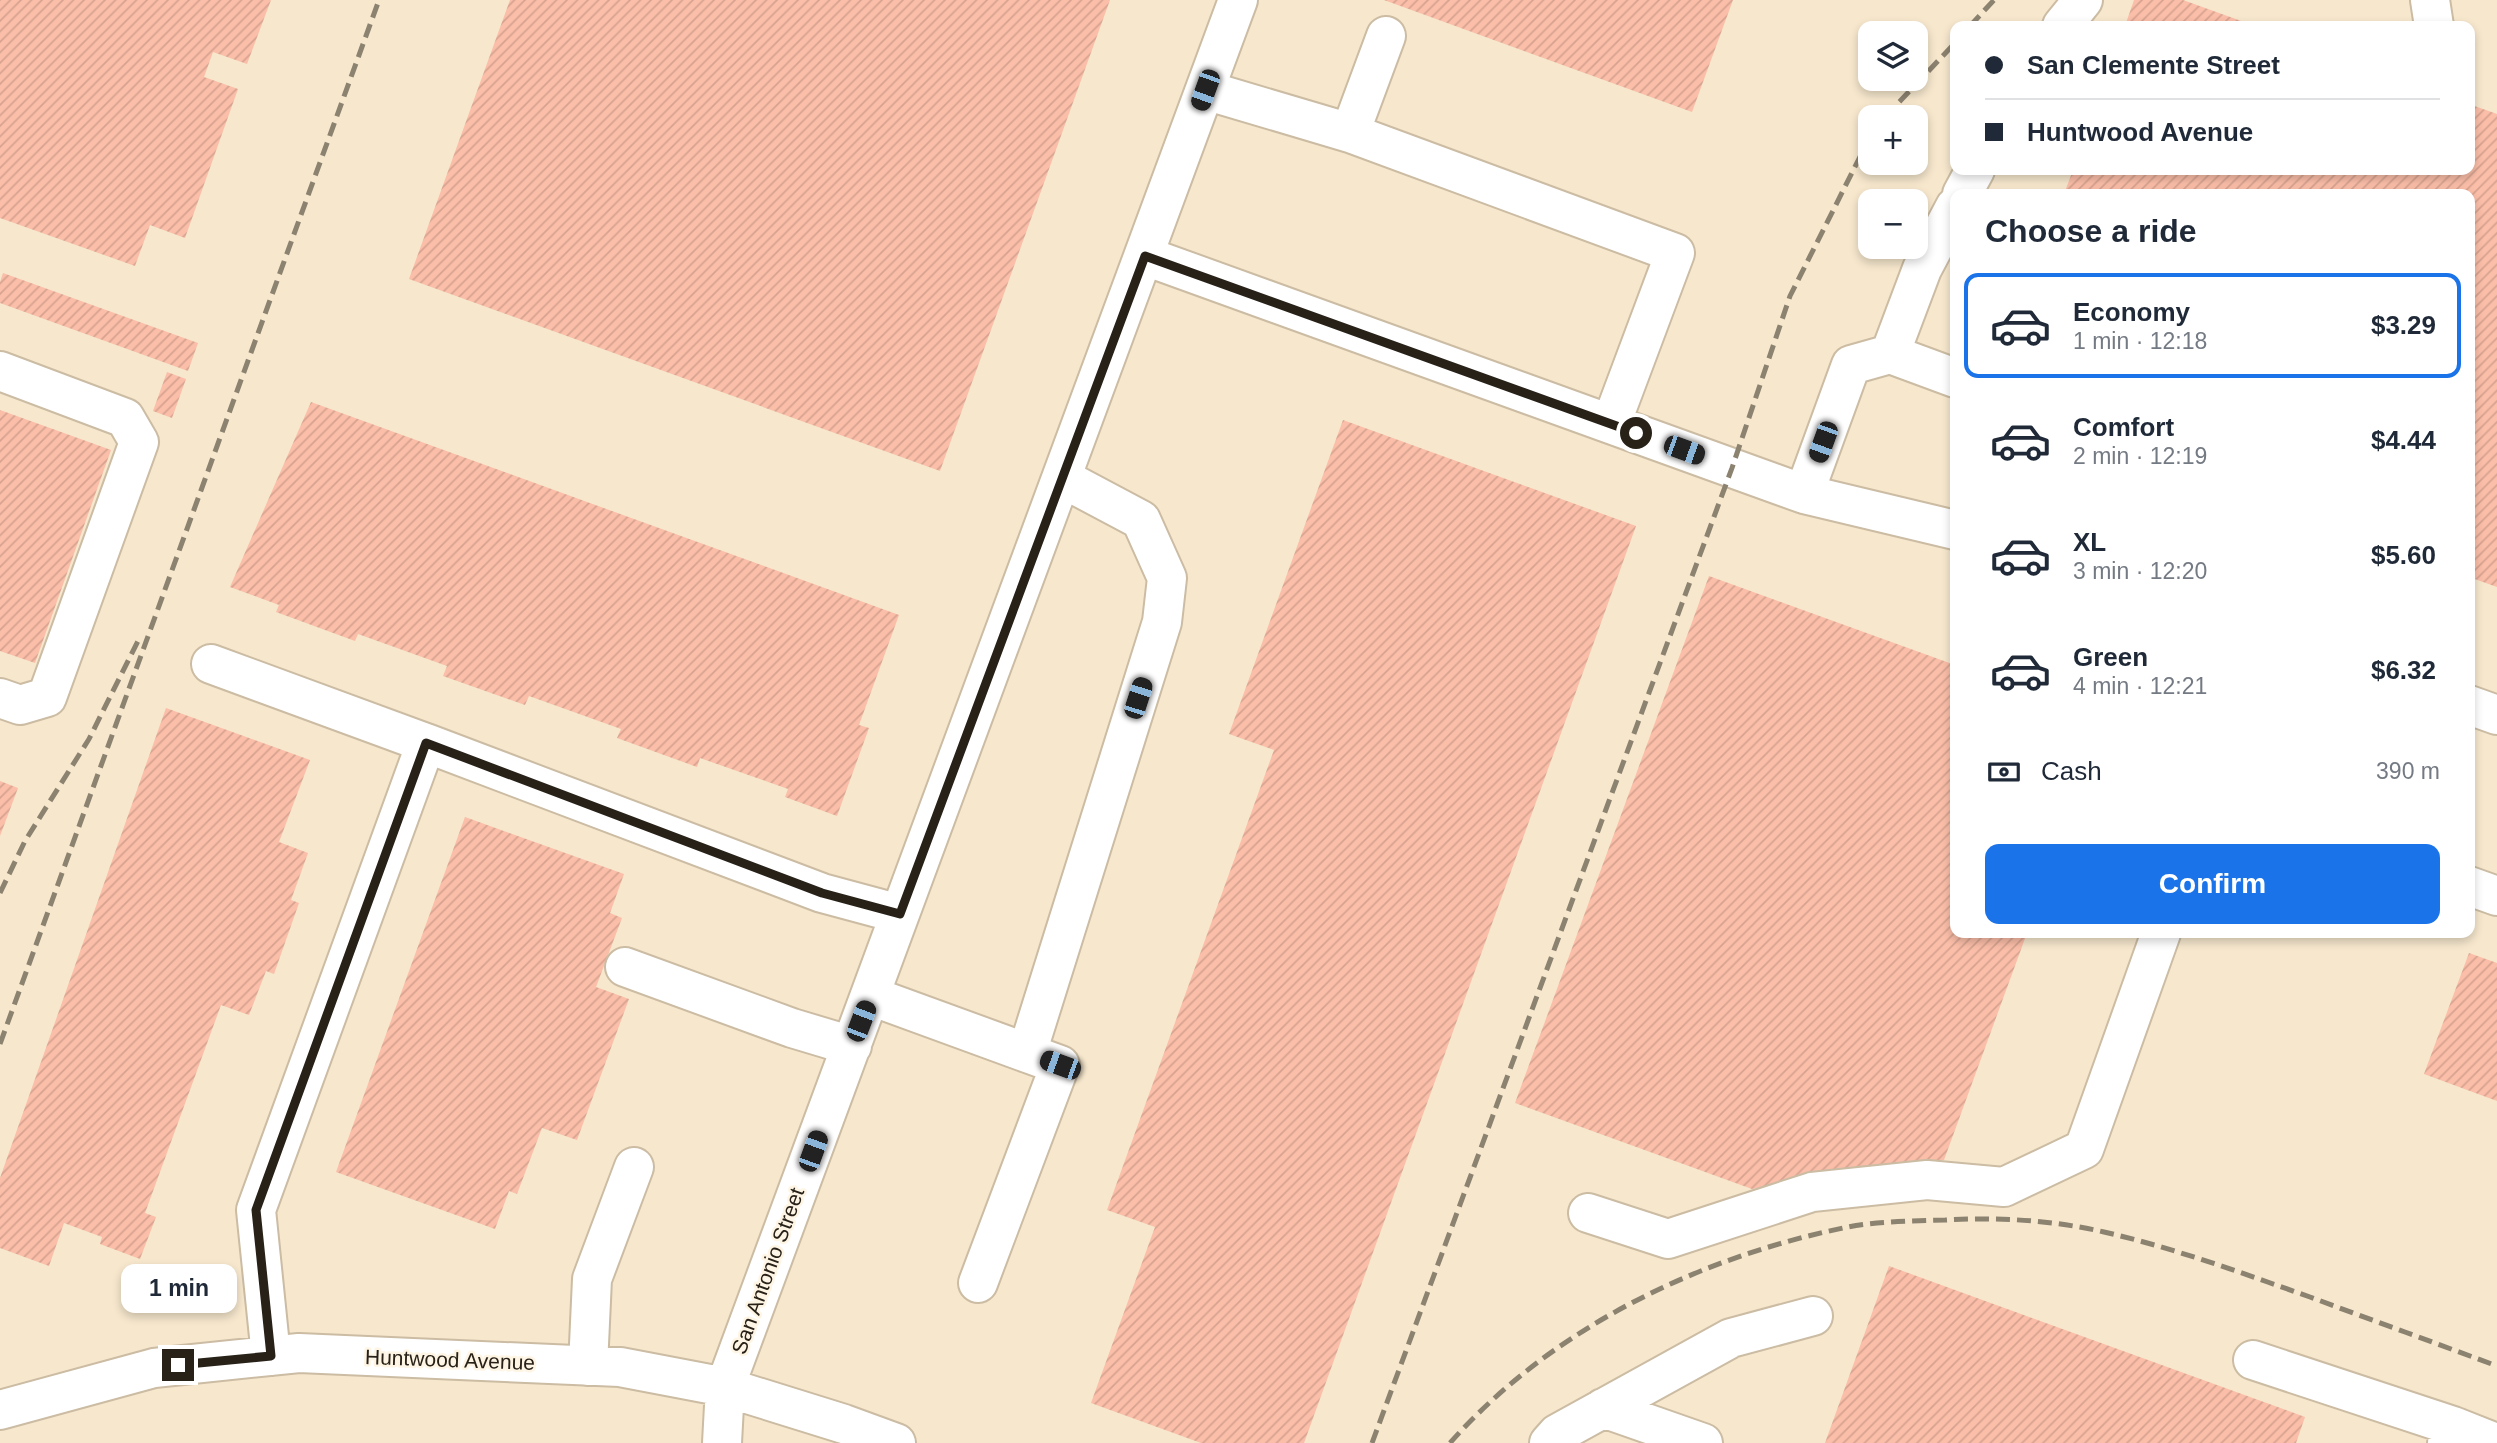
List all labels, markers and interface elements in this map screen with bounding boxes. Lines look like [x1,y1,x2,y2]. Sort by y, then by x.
map controls [1858,21,1928,259]
button: layers [1858,21,1928,91]
text: San Clemente Street [2027,50,2280,80]
car [1188,67,1223,113]
button: + [1858,105,1928,175]
text: Huntwood Avenue [2027,117,2253,147]
button: − [1858,189,1928,259]
text: Choose a ride [1985,213,2197,249]
icon: car [1989,294,2052,357]
text: Economy [2073,297,2190,327]
text: $3.29 [2371,310,2436,340]
text: 1 min · 12:18 [2073,328,2207,354]
icon: car [1989,409,2052,472]
text: Comfort [2073,412,2174,442]
route start [1620,417,1652,449]
car [1806,419,1841,465]
text: $4.44 [2371,425,2436,455]
car [1661,433,1708,467]
text: 2 min · 12:19 [2073,443,2207,469]
icon: car [1989,524,2052,587]
text: XL [2073,527,2106,557]
text: $5.60 [2371,540,2436,570]
text: 3 min · 12:20 [2073,558,2207,584]
icon: car [1989,639,2052,702]
text: Green [2073,642,2148,672]
text: $6.32 [2371,655,2436,685]
text: 4 min · 12:21 [2073,673,2207,699]
car [1122,675,1155,721]
icon: cash [1985,753,2023,791]
text: Cash [2041,756,2102,786]
text: 390 m [2376,758,2440,784]
button: Confirm [1985,844,2440,924]
car [844,998,879,1044]
car [1037,1048,1084,1082]
car [796,1128,831,1174]
street label: San Antonio Street [727,1184,808,1357]
callout: 1 min [120,1264,236,1312]
text: 1 min [149,1275,209,1301]
street label: Huntwood Avenue [365,1345,535,1374]
route end [162,1349,194,1381]

